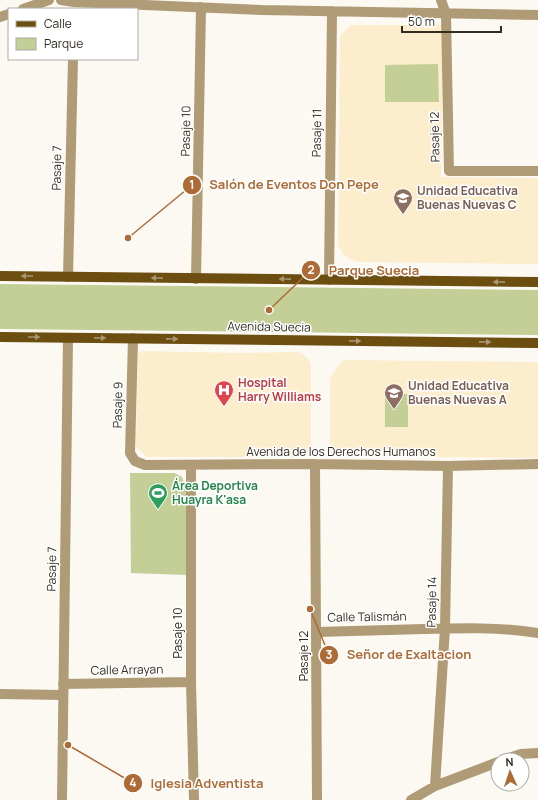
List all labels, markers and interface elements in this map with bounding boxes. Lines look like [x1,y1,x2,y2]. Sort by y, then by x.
legend [8,8,138,60]
scale bar [402,8,501,34]
text: 50 m [408,13,435,30]
text: Calle [44,15,72,32]
text: Parque [44,35,83,52]
street label: Pasaje 10 [177,105,194,157]
street label: Pasaje 11 [308,109,325,157]
street label: Pasaje 12 [426,111,443,162]
street label: Pasaje 7 [48,145,65,191]
callout: Salón de Eventos Don Pepe [182,172,387,197]
text: Salón de Eventos Don Pepe [209,175,379,193]
text: 1 [189,176,195,193]
place label: Unidad Educativa Buenas Nuevas C [417,182,518,213]
school or university icon: Unidad Educativa Buenas Nuevas C [392,187,414,215]
callout: Parque Suecia [301,258,427,283]
text: 2 [307,261,315,278]
text: Parque Suecia [329,261,419,279]
one-way arrow [20,273,33,279]
one-way arrow [150,275,163,281]
one-way arrow [278,276,291,282]
one-way arrow [492,279,505,285]
street label: Avenida Suecia [227,317,311,336]
one-way arrow [28,334,41,340]
one-way arrow [94,335,107,341]
one-way arrow [166,336,179,342]
one-way arrow [349,338,362,344]
one-way arrow [479,339,492,345]
place label: Hospital Harry Williams [238,374,322,405]
place label: Unidad Educativa Buenas Nuevas A [408,377,509,408]
hospital icon: Hospital Harry Williams [213,379,235,407]
street label: Pasaje 9 [109,382,126,428]
school or university icon: Unidad Educativa Buenas Nuevas A [383,382,405,410]
street label: Avenida de los Derechos Humanos [246,443,436,460]
place label: Área Deportiva Huayra K'asa [172,477,258,508]
sports icon: Área Deportiva Huayra K'asa [147,482,169,510]
street label: Pasaje 7 [43,546,60,592]
street label: Pasaje 14 [423,576,440,628]
street label: Pasaje 10 [169,607,186,659]
street label: Calle Talismán [327,607,407,626]
street label: Pasaje 12 [295,631,312,681]
callout: Señor de Exaltacion [319,642,479,667]
text: Señor de Exaltacion [347,645,471,663]
text: 3 [326,646,333,663]
street label: Calle Arrayan [91,660,163,679]
north arrow [490,752,530,792]
text: N [505,754,514,769]
callout: Iglesia Adventista [123,771,272,796]
text: 4 [129,774,137,791]
text: Iglesia Adventista [151,774,263,792]

